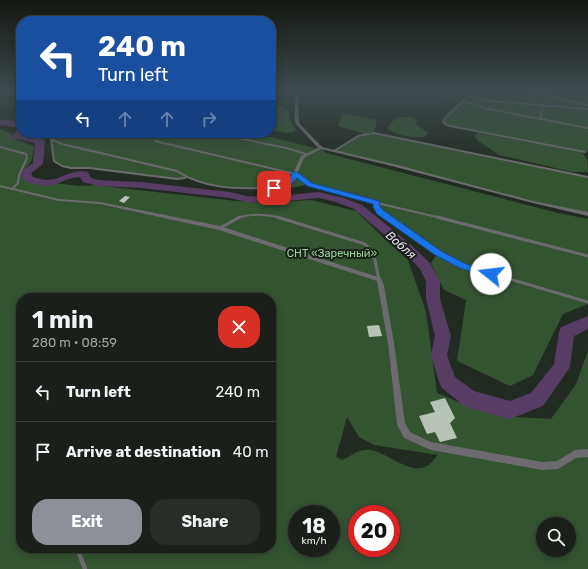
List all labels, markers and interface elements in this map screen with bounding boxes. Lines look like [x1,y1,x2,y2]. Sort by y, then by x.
text: 240 m [98,30,186,63]
icon: left [32,32,84,84]
text: Turn left [98,64,168,86]
icon: left [72,108,94,130]
icon: ahead [114,108,136,130]
icon: ahead [156,108,178,130]
icon: right [198,108,220,130]
pin [257,171,291,205]
icon: arrive [263,177,285,199]
water label: Вобля [383,228,419,262]
park label: СНТ «Заречный» [287,247,378,260]
position arrow [470,253,512,295]
text: 1 min [32,306,93,334]
button: close [218,306,260,348]
text: 280 m · 08:59 [32,335,117,350]
icon: left [32,381,54,403]
text: Turn left [66,383,131,401]
text: 240 m [215,383,260,401]
icon: arrive [32,441,54,463]
text: Arrive at destination [66,443,221,461]
text: 40 m [233,443,269,461]
button: Exit [32,499,142,545]
button: Share [150,499,260,545]
speed limit sign: 20 [348,505,400,557]
text: 18 [302,514,326,538]
map controls [536,517,576,557]
button: search [536,517,576,557]
text: km/h [302,535,326,547]

